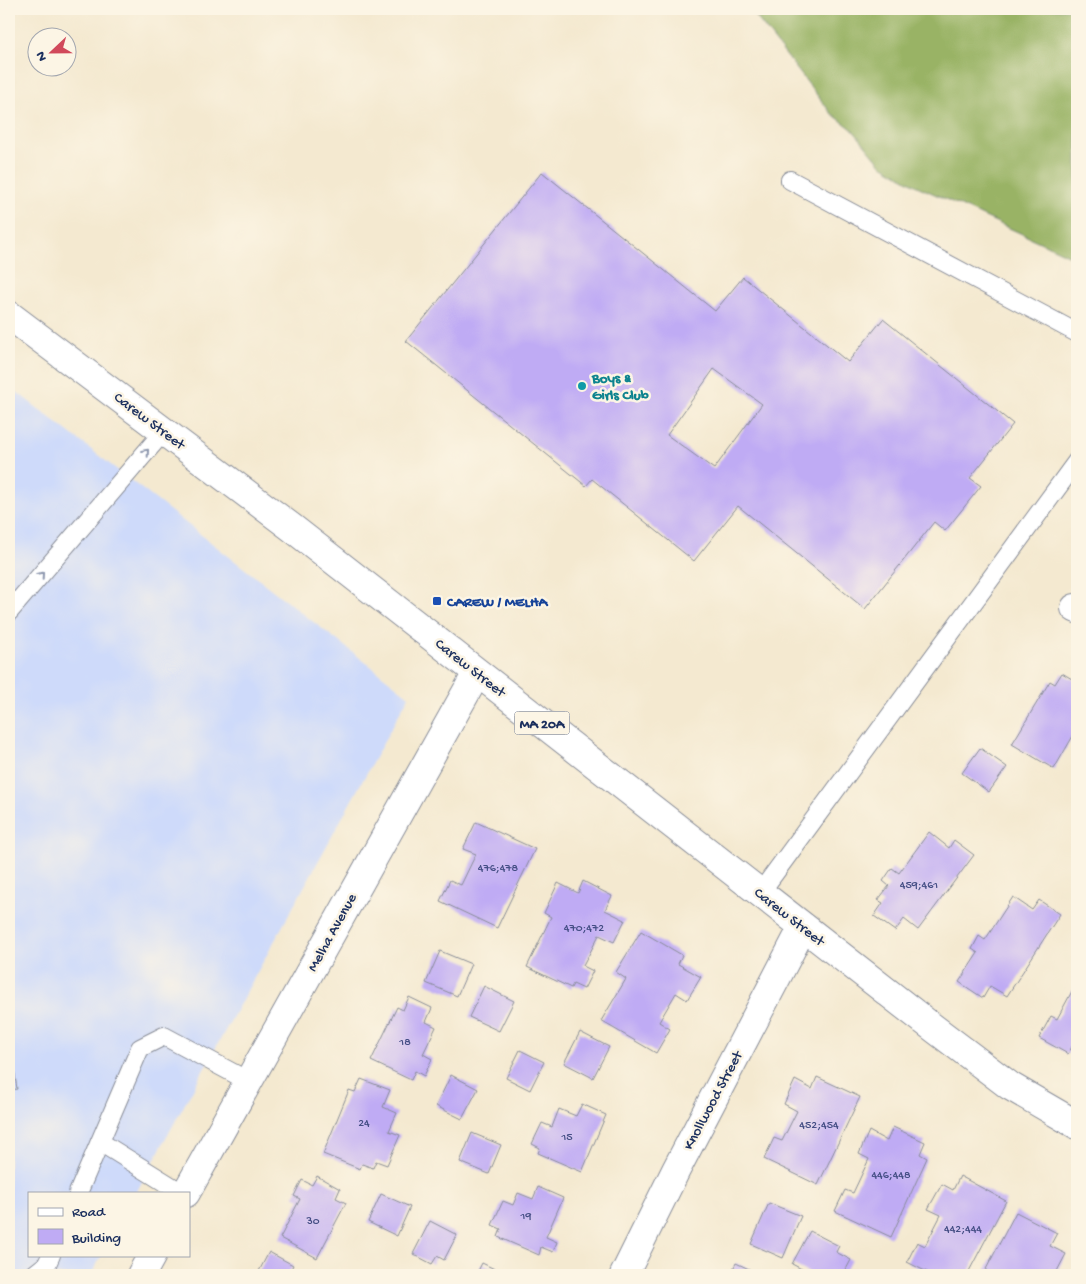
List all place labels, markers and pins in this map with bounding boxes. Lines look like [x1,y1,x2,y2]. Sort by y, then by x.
place label: Boys & Girls Club [591,370,649,405]
marker: Boys & Girls Club [576,380,588,392]
place label: CAREW / MELHA [446,594,548,612]
marker: CAREW / MELHA [431,595,443,607]

